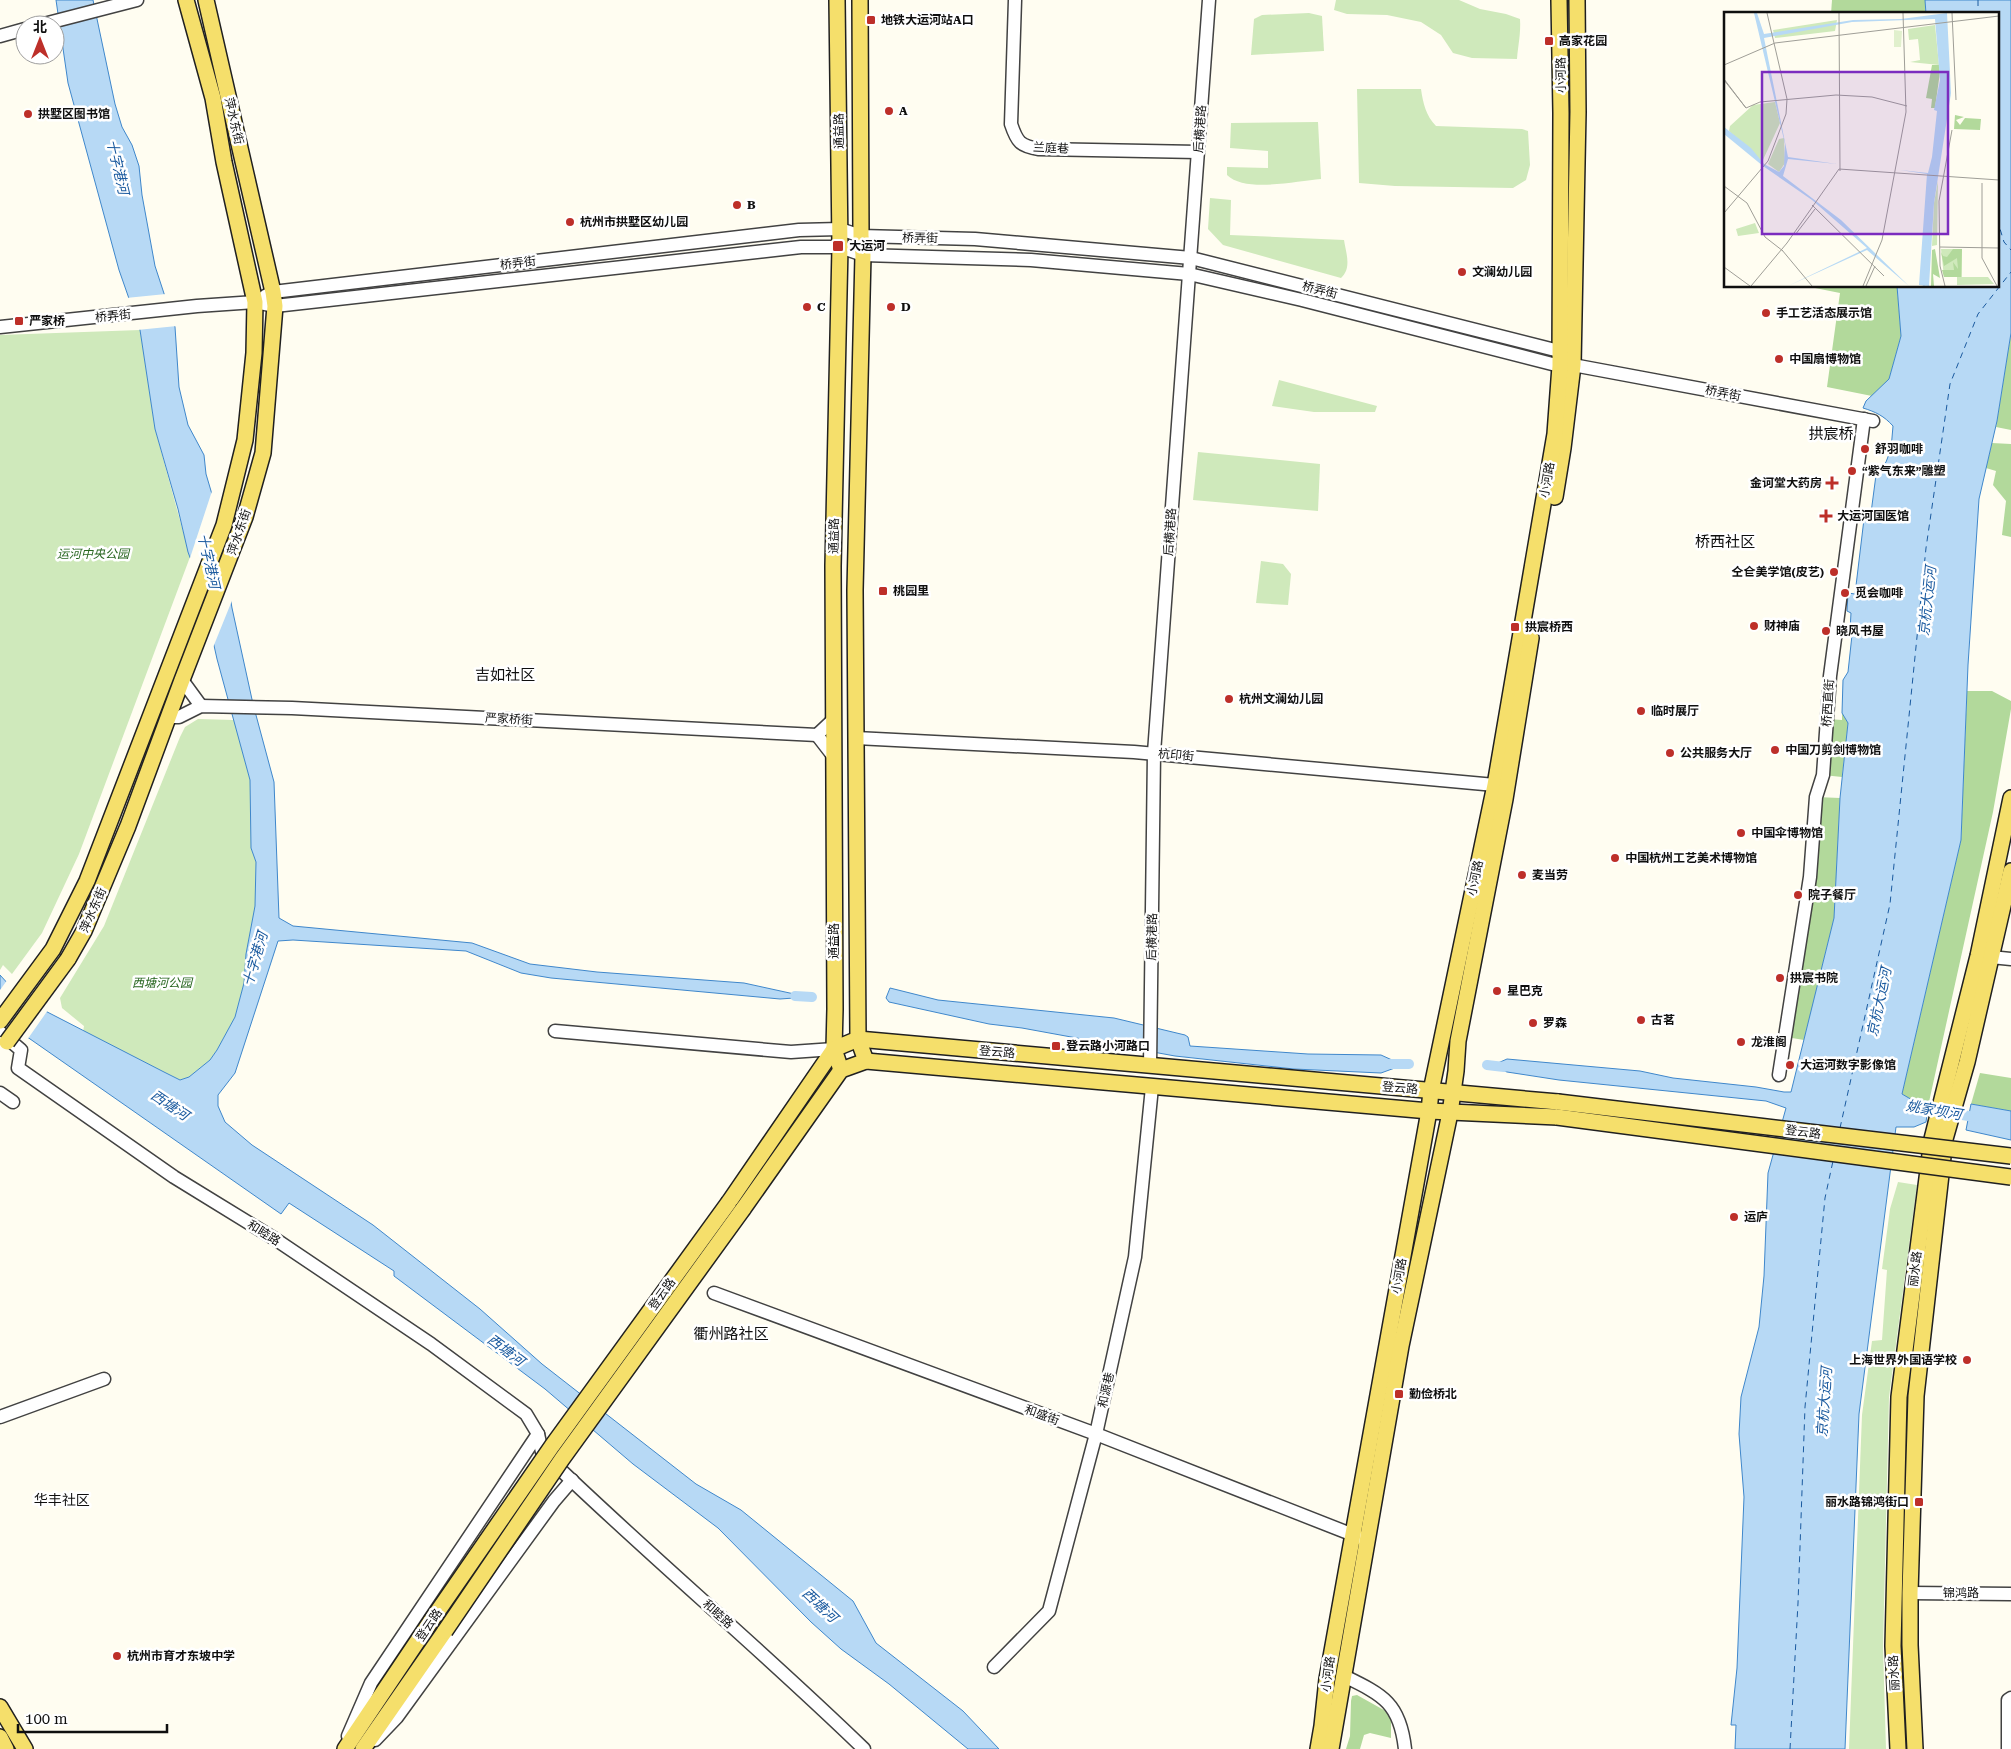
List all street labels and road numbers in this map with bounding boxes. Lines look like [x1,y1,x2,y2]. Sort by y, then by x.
street label: 小河路 [1554,57,1568,93]
street label: 萍水东街 [222,96,246,146]
street label: 后横港路 [1191,105,1209,153]
street label: 通益路 [832,113,846,149]
street label: 兰庭巷 [1033,140,1069,156]
street label: 桥弄街 [902,231,938,245]
street label: 桥弄街 [499,254,537,272]
street label: 桥弄街 [1301,279,1339,301]
street label: 桥弄街 [94,307,132,325]
street label: 桥弄街 [1704,383,1742,403]
street label: 小河路 [1537,461,1557,499]
street label: 萍水东街 [225,507,253,557]
street label: 后横港路 [1161,508,1179,556]
street label: 通益路 [827,518,841,554]
street label: 桥西直街 [1819,679,1837,727]
street label: 严家桥街 [485,711,533,727]
street label: 杭印街 [1157,746,1195,764]
street label: 小河路 [1464,859,1486,897]
street label: 萍水东街 [77,885,109,935]
street label: 后横港路 [1145,913,1159,961]
street label: 通益路 [827,923,841,959]
street label: 登云路 [978,1043,1016,1061]
street label: 登云路 [1381,1079,1419,1097]
street label: 登云路 [1784,1123,1822,1141]
street label: 和睦路 [245,1218,283,1248]
street label: 丽水路 [1906,1250,1924,1288]
street label: 小河路 [1389,1257,1409,1295]
street label: 登云路 [646,1275,678,1313]
street label: 和源巷 [1095,1371,1117,1409]
street label: 和盛街 [1023,1402,1061,1428]
street label: 锦鸿路 [1943,1586,1979,1600]
street label: 和睦路 [700,1597,736,1631]
street label: 登云路 [413,1606,445,1644]
street label: 小河路 [1319,1655,1337,1693]
street label: 丽水路 [1886,1655,1902,1691]

